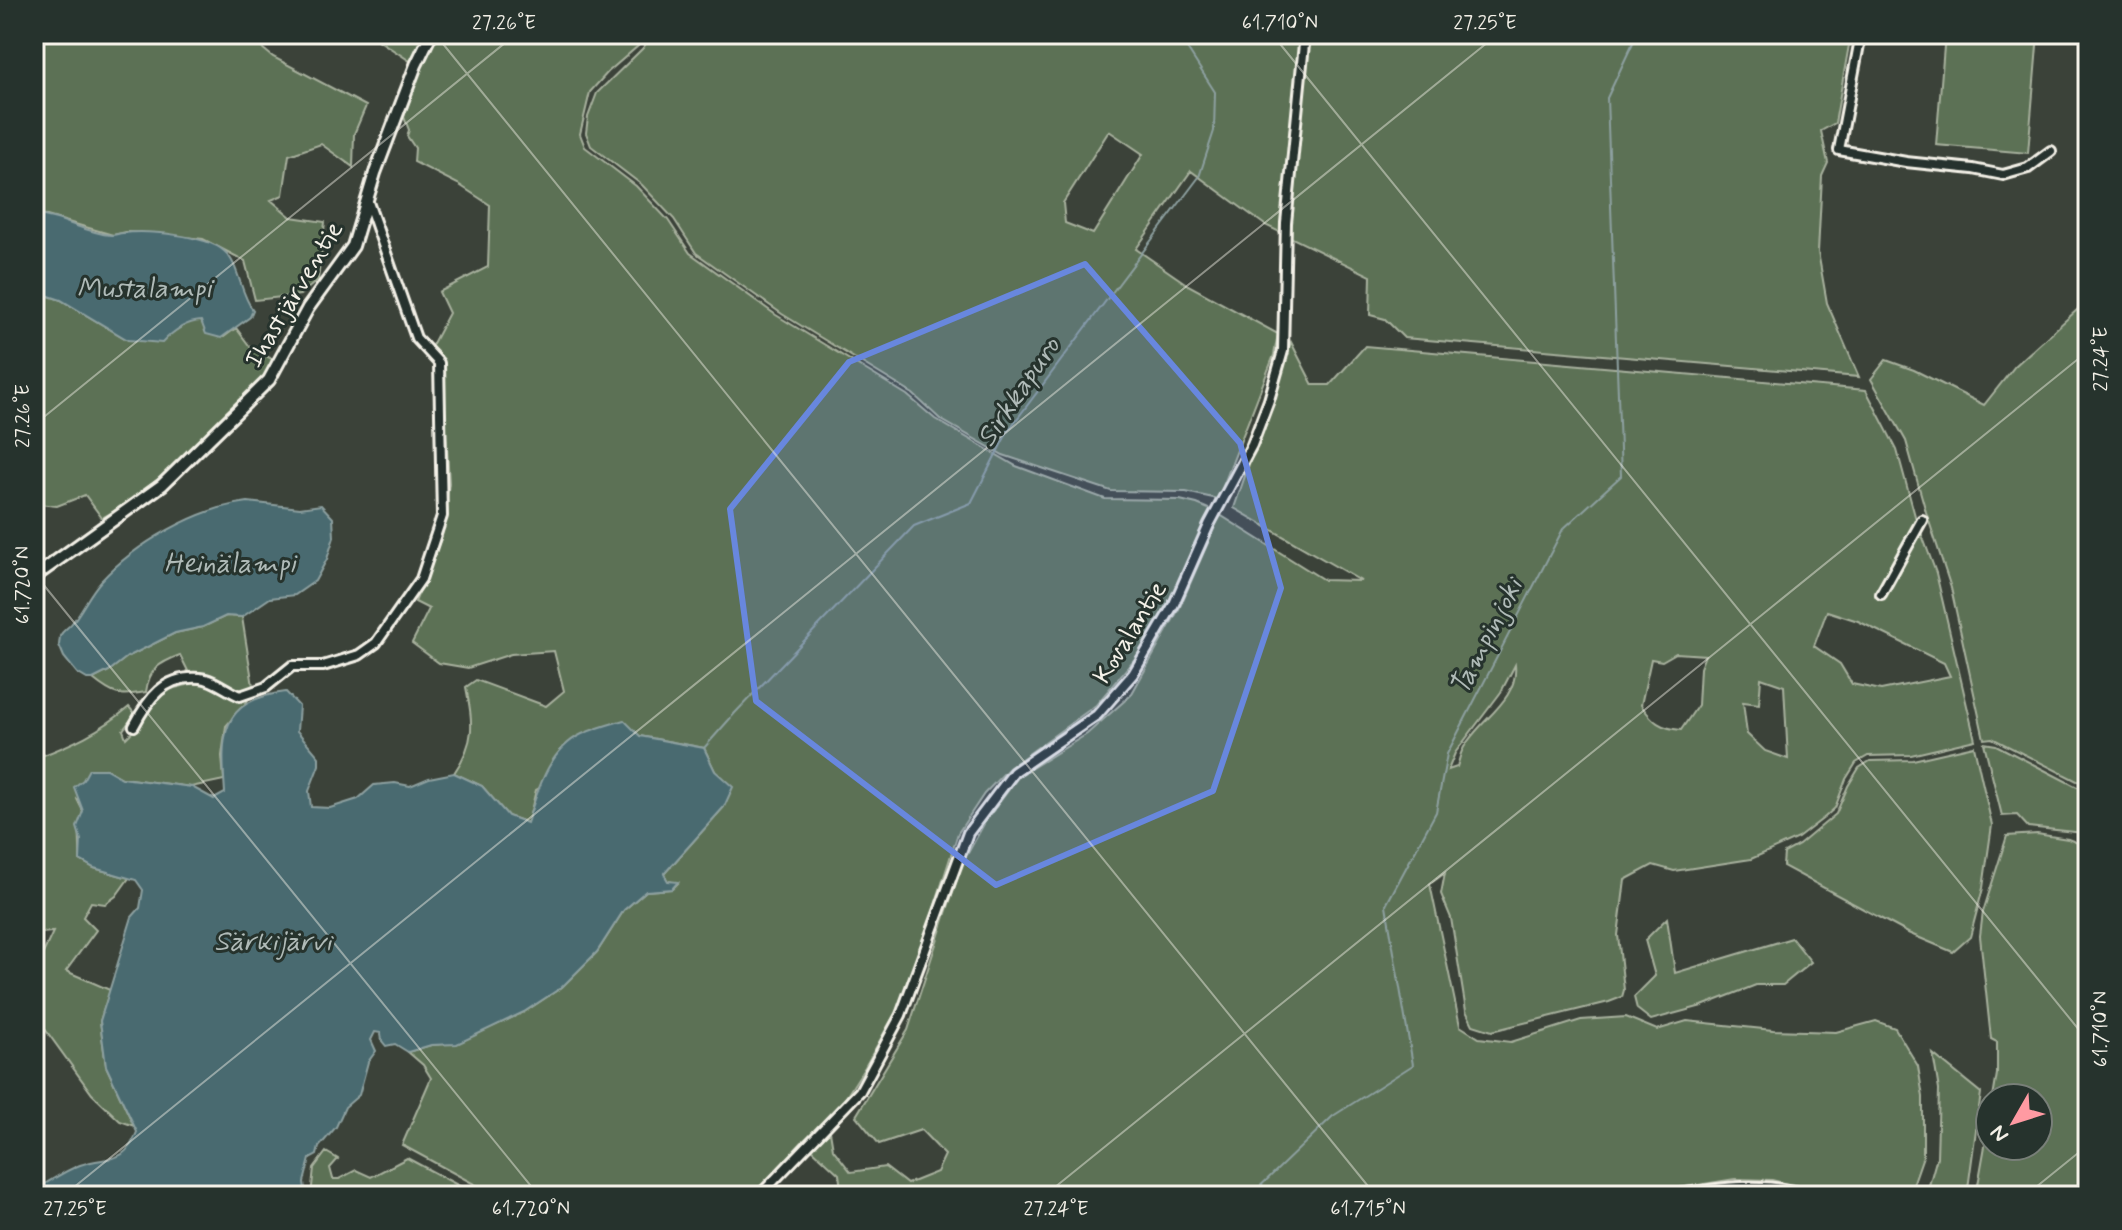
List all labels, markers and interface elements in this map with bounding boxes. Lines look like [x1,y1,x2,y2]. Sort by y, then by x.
text: 27.26°E [472,10,536,37]
text: 61.710°N [1242,10,1318,37]
text: 27.25°E [1453,10,1517,37]
street label: Ihastjärventie [237,215,352,375]
water label: Mustalampi [76,271,215,308]
text: 27.24°E [2088,327,2115,391]
water label: Sirkkapuro [969,330,1070,455]
text: 27.26°E [10,384,37,448]
text: 61.720°N [10,546,37,624]
water label: Heinälampi [164,546,298,583]
water label: Tampinjoki [1442,570,1534,702]
street label: Kovalantie [1086,575,1176,691]
water label: Särkijärvi [214,924,335,961]
text: 61.710°N [2088,991,2115,1067]
north arrow [1974,1082,2054,1162]
text: N [1985,1119,2016,1148]
text: 27.25°E [43,1196,107,1223]
text: 61.720°N [492,1196,570,1223]
text: 27.24°E [1024,1196,1088,1223]
text: 61.715°N [1330,1196,1406,1223]

